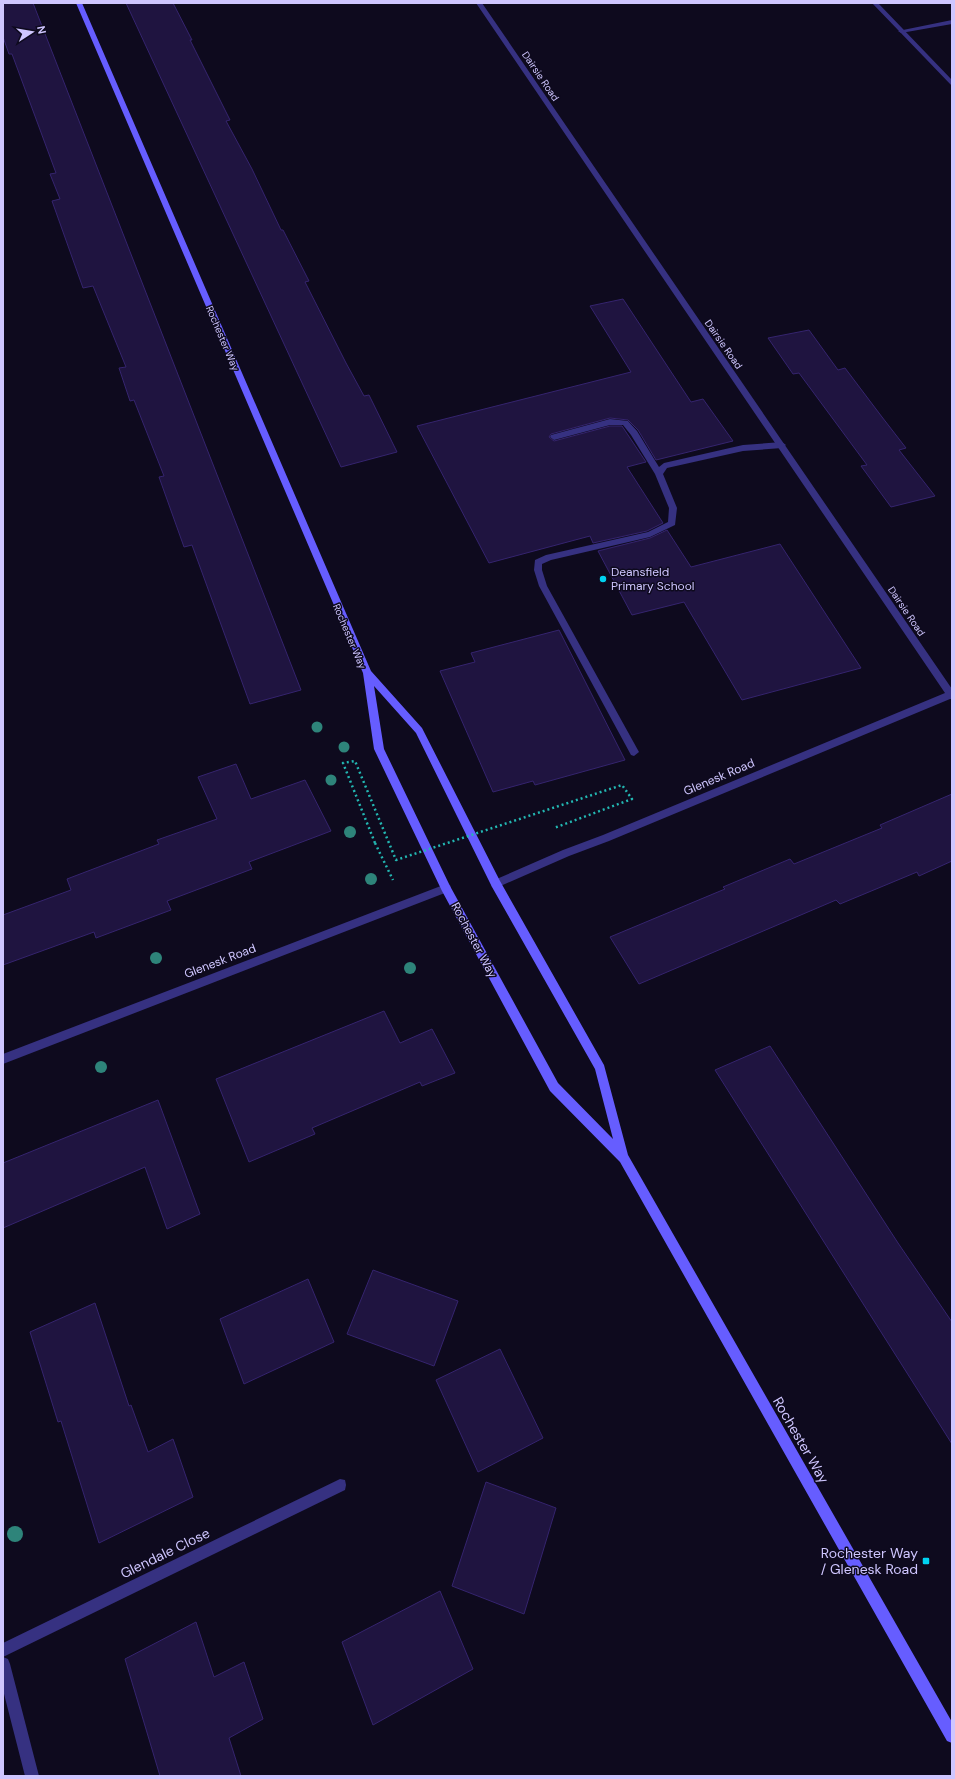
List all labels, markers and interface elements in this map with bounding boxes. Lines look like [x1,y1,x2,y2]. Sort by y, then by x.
north arrow [12,12,52,52]
text: N [34,25,49,35]
street label: Dairsie Road [519,49,562,104]
street label: Rochester Way [203,304,242,373]
street label: Dairsie Road [702,317,745,372]
place label: Deansfield Primary School [611,564,694,594]
marker: Deansfield Primary School [598,574,608,584]
street label: Dairsie Road [885,584,928,639]
street label: Rochester Way [330,602,369,671]
street label: Glenesk Road [681,755,757,799]
street label: Rochester Way [447,899,501,981]
street label: Glenesk Road [182,940,258,982]
street label: Rochester Way [769,1393,833,1487]
street label: Glendale Close [117,1524,213,1582]
place label: Rochester Way / Glenesk Road [821,1544,918,1578]
marker: Rochester Way / Glenesk Road [921,1556,931,1566]

